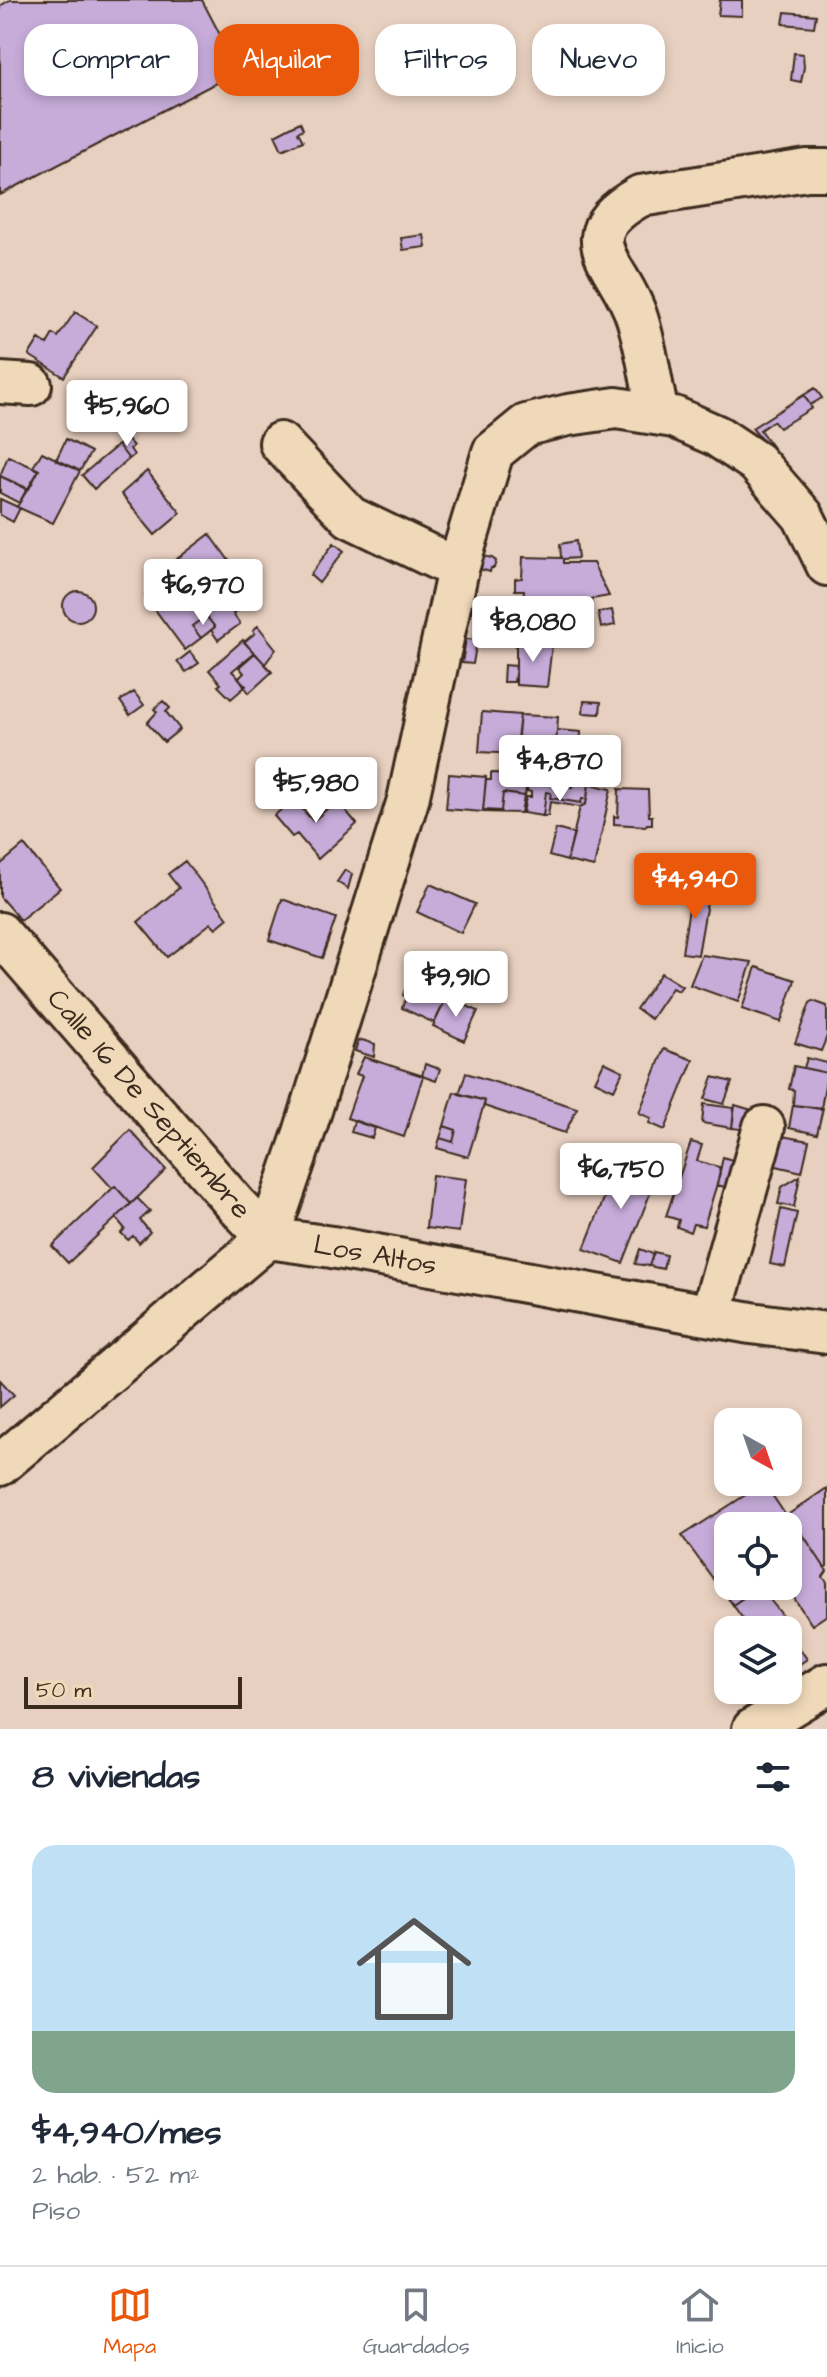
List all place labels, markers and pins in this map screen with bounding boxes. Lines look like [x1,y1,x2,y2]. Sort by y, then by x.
pin: $5,960 [62,380,192,448]
pin: $6,970 [138,559,268,627]
pin: $8,080 [468,596,598,664]
pin: $4,870 [495,735,625,803]
pin: $5,980 [251,757,381,825]
pin: $4,940 [630,853,760,921]
pin: $9,910 [391,951,521,1019]
pin: $6,750 [556,1143,686,1211]

